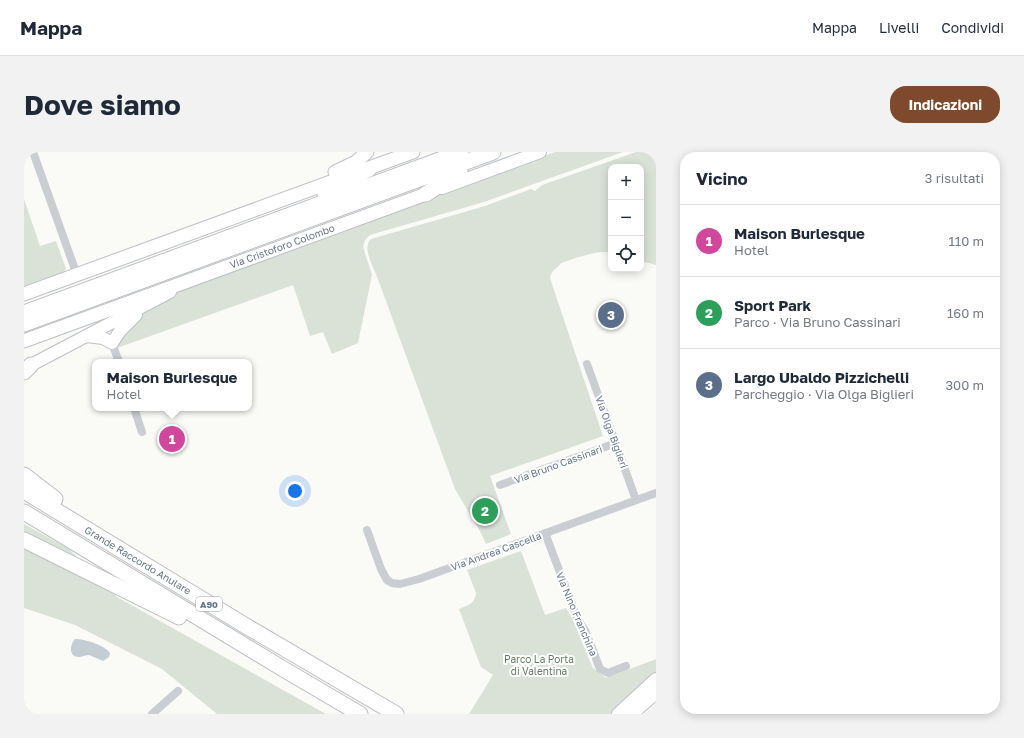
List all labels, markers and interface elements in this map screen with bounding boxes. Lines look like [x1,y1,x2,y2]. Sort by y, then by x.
text: Mappa [20,16,82,39]
text: Mappa [812,19,857,36]
text: Livelli [879,19,919,36]
text: Condividi [941,19,1004,36]
button: Indicazioni [890,86,1000,123]
text: Dove siamo [24,88,181,121]
map controls [608,164,644,272]
button: + [608,164,644,200]
text: Vicino [696,168,748,189]
text: 3 risultati [925,170,984,186]
button: − [608,200,644,236]
street label: Via Cristoforo Colombo [228,221,336,271]
text: Maison Burlesque [734,224,865,242]
text: 1 [706,233,712,249]
text: 110 m [949,233,984,249]
button: locate [608,236,644,272]
text: Hotel [734,242,769,258]
text: Sport Park [734,296,811,314]
pin: 3 [598,300,624,330]
text: 2 [705,305,713,321]
text: 160 m [947,305,984,321]
text: Parco · Via Bruno Cassinari [734,314,901,330]
popup [92,359,252,411]
text: Maison Burlesque [107,368,237,386]
text: Largo Ubaldo Pizzichelli [734,368,909,386]
text: 3 [705,377,713,393]
text: 300 m [946,377,984,393]
text: Hotel [107,386,141,402]
text: Parcheggio · Via Olga Biglieri [734,386,914,402]
street label: Via Olga Biglieri [593,394,631,470]
pin: 1 [159,424,185,454]
street label: Via Bruno Cassinari [512,442,604,486]
your location [285,481,305,501]
pin: 2 [472,496,498,526]
street label: Grande Raccordo Anulare [83,523,194,597]
street label: Via Andrea Cascella [449,529,543,573]
street label: Via Nino Franchina [554,570,600,658]
road number: A90 [196,597,222,611]
park label: Parco La Porta di Valentina [504,653,574,677]

